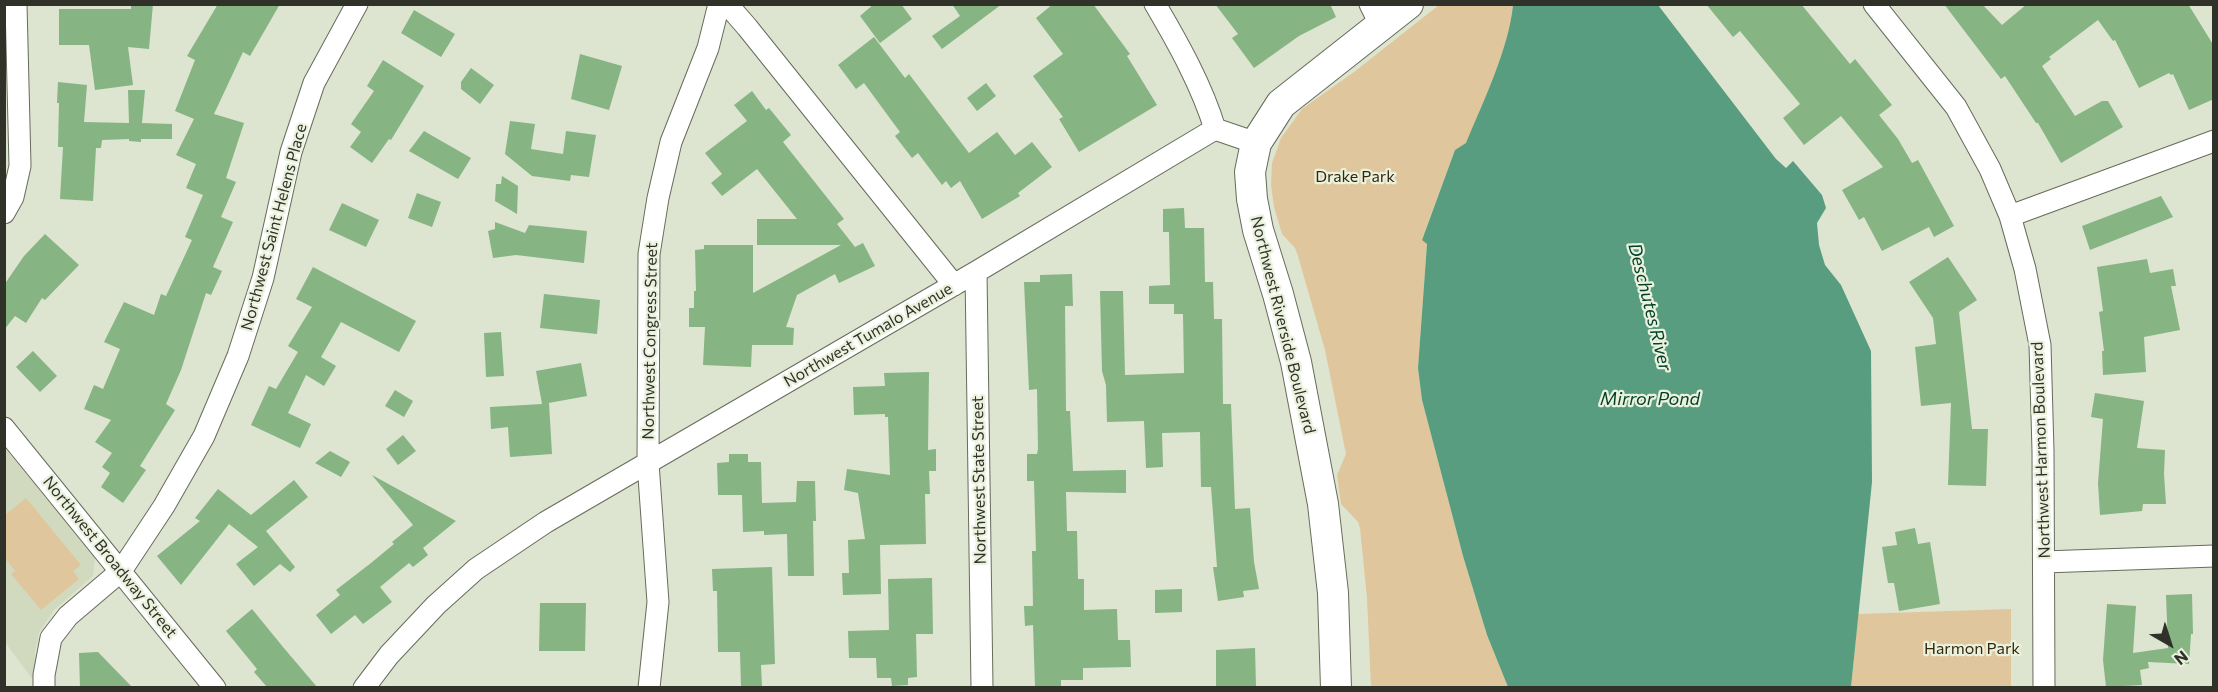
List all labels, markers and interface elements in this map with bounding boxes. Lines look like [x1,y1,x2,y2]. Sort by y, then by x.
street label: Northwest Saint Helens Place [237,121,311,333]
park label: Drake Park [1315,167,1395,187]
street label: Northwest Riverside Boulevard [1247,214,1319,436]
water label: Deschutes River [1624,241,1676,373]
street label: Northwest Congress Street [639,242,661,440]
street label: Northwest Tumalo Avenue [780,279,956,391]
street label: Northwest Harmon Boulevard [2028,341,2054,559]
water label: Mirror Pond [1600,388,1700,410]
street label: Northwest State Street [968,395,990,565]
street label: Northwest Broadway Street [39,472,181,642]
north arrow [2140,614,2200,674]
park label: Harmon Park [1924,639,2020,659]
text: N [2171,647,2192,670]

